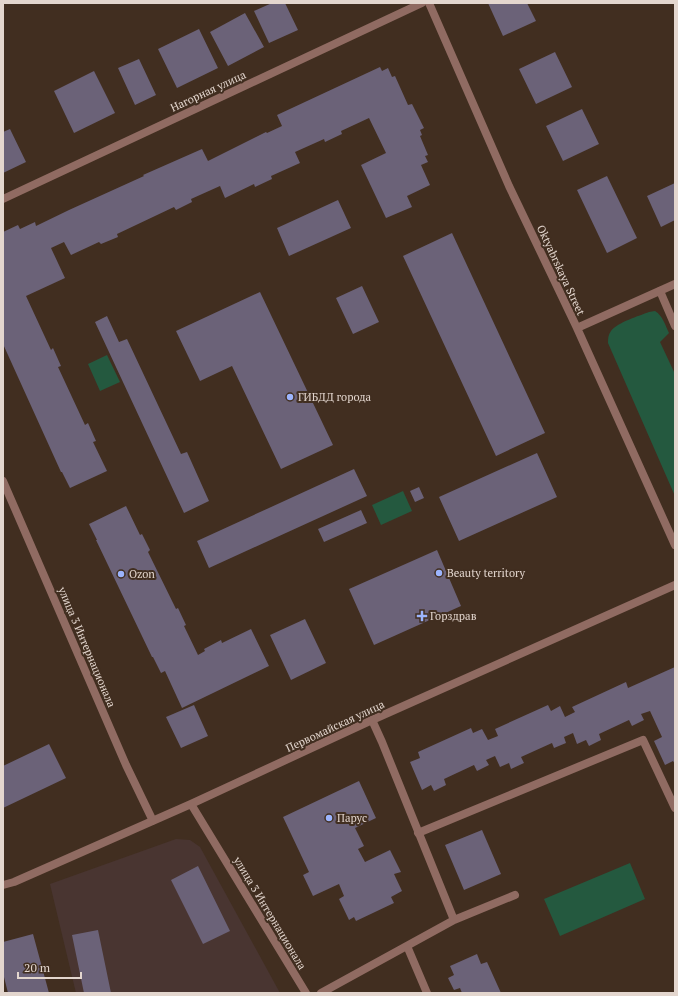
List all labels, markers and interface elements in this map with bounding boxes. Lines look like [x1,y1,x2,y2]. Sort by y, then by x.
street label: Нагорная улица [168,67,248,115]
street label: Oktyabrskaya Street [534,222,588,318]
place label: ГИБДД города [298,390,372,404]
marker: ГИБДД города [285,392,295,402]
place label: Beauty territory [447,566,525,580]
place label: Ozon [129,567,155,581]
marker: Beauty territory [434,568,444,578]
marker: Ozon [116,569,126,579]
street label: улица 3 Интернационала [55,584,119,710]
place label: Горздрав [430,609,477,623]
marker: Горздрав [417,611,427,621]
street label: Первомайская улица [283,697,387,755]
place label: Парус [337,811,367,825]
marker: Парус [324,813,334,823]
street label: улица 3 Интернационала [230,853,310,972]
scale bar [18,954,81,980]
text: 20 m [24,960,51,975]

